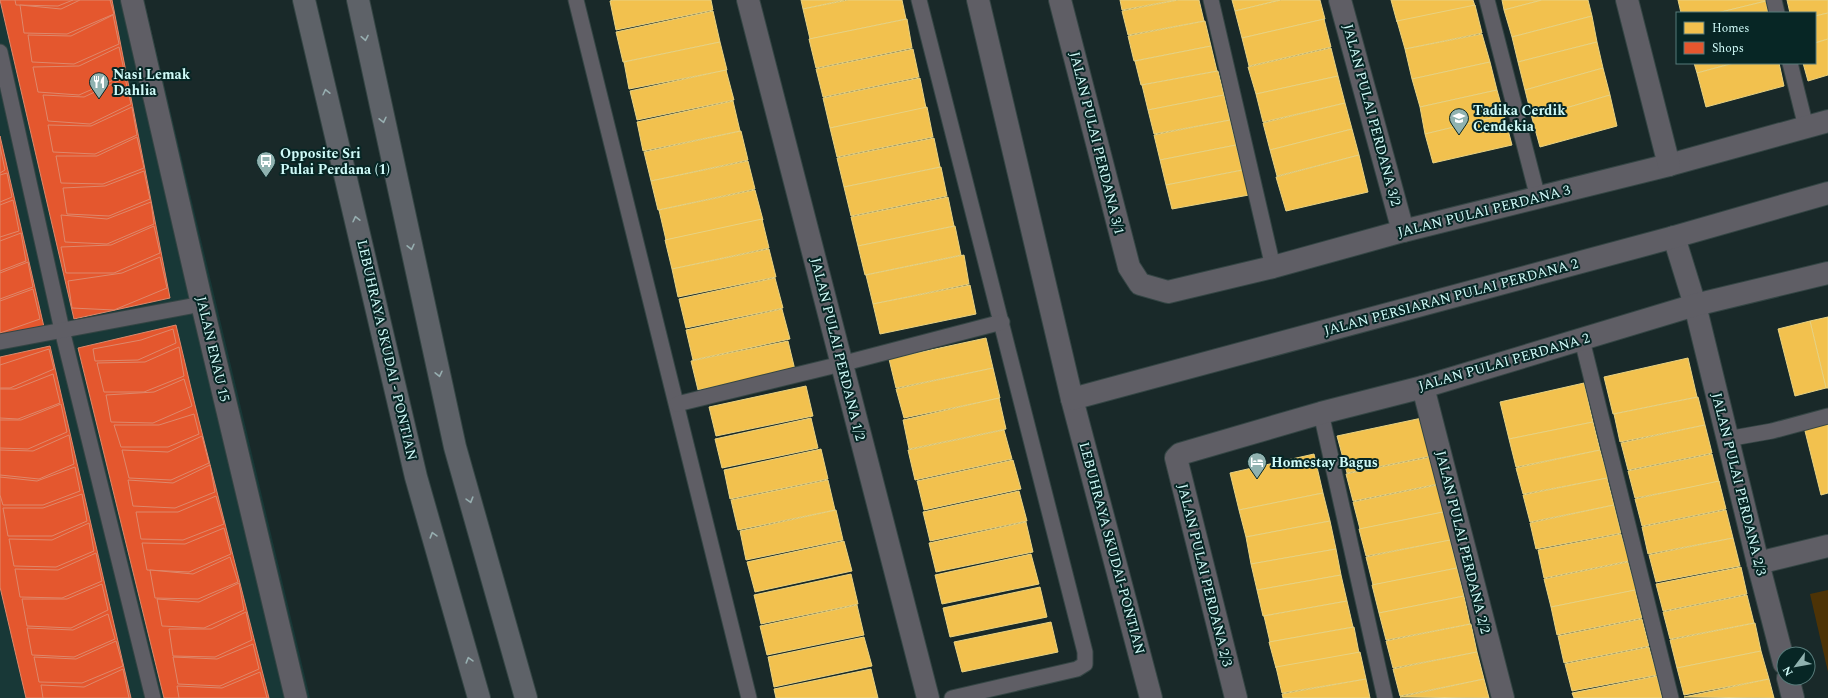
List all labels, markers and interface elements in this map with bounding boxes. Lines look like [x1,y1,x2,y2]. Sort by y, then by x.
legend [1676,12,1816,64]
text: Homes [1712,19,1750,38]
street label: JALAN PULAI PERDANA 3/2 [1338,22,1406,208]
one-way arrow [361,35,369,41]
text: Shops [1712,39,1744,58]
street label: JALAN PULAI PERDANA 3/1 [1064,49,1130,237]
place label: Nasi Lemak Dahlia [113,64,191,101]
restaurant icon: Nasi Lemak Dahlia [88,71,110,99]
one-way arrow [322,89,331,96]
place label: Tadika Cerdik Cendekia [1473,100,1566,137]
school or university icon: Tadika Cerdik Cendekia [1448,107,1470,135]
one-way arrow [378,117,386,124]
place label: Opposite Sri Pulai Perdana (1) [280,143,390,180]
bus stop icon: Opposite Sri Pulai Perdana (1) [255,150,277,178]
street label: JALAN PULAI PERDANA 3 [1395,179,1573,243]
one-way arrow [352,216,360,222]
street label: LEBUHRAYA SKUDAI - PONTIAN [351,238,423,462]
one-way arrow [407,244,415,250]
street label: JALAN PERSIARAN PULAI PERDANA 2 [1322,253,1580,341]
street label: JALAN PULAI PERDANA 1/2 [805,255,871,443]
street label: JALAN ENAU 15 [191,294,235,404]
street label: JALAN PULAI PERDANA 2 [1416,327,1592,397]
one-way arrow [435,371,443,377]
street label: JALAN PULAI PERDANA 2/3 [1706,390,1772,578]
street label: LEBUHRAYA SKUDAI-PONTIAN [1074,439,1150,657]
street label: JALAN PULAI PERDANA 2/2 [1430,448,1496,636]
hotel icon: Homestay Bagus [1246,451,1268,479]
place label: Homestay Bagus [1271,452,1378,473]
street label: JALAN PULAI PERDANA 2/3 [1172,481,1238,669]
one-way arrow [466,497,474,504]
one-way arrow [429,532,438,539]
north arrow [1776,646,1816,686]
one-way arrow [465,657,473,664]
text: N [1778,663,1798,679]

